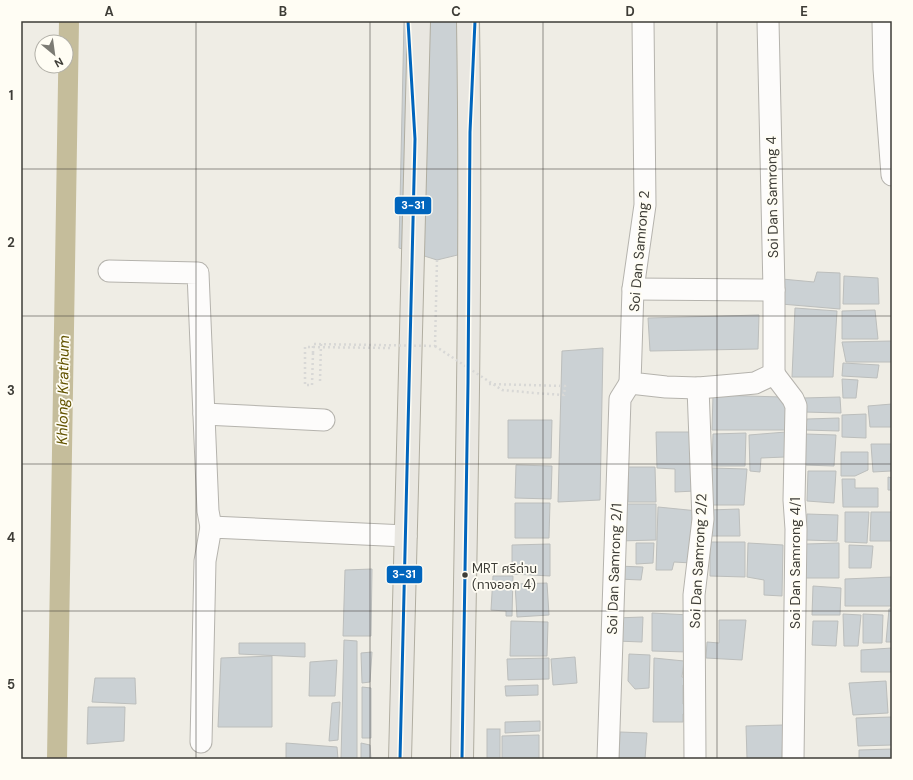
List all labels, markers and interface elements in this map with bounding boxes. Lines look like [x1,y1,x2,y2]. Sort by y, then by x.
text: A [104,3,114,20]
text: B [279,3,287,20]
text: C [451,3,461,20]
text: D [625,3,635,20]
text: E [800,3,808,20]
north arrow [34,34,74,74]
text: N [52,55,66,71]
text: 1 [9,87,13,104]
street label: Soi Dan Samrong 4 [762,135,782,258]
street label: Soi Dan Samrong 2 [625,190,653,312]
line badge: 3-31 [394,196,432,215]
text: 3-31 [401,198,425,212]
text: 2 [7,234,15,251]
water label: Khlong Krathum [52,335,74,445]
text: 3 [7,382,15,399]
street label: Soi Dan Samrong 2/2 [685,493,711,629]
street label: Soi Dan Samrong 4/1 [786,497,804,629]
street label: Soi Dan Samrong 2/1 [603,503,625,635]
text: 4 [7,529,15,546]
place label: MRT ศรีด่าน (ทางออก 4) [472,560,537,593]
line badge: 3-31 [386,565,423,584]
text: 3-31 [392,567,416,581]
marker: MRT ศรีด่าน (ทางออก 4) [460,570,470,580]
text: 5 [7,676,15,693]

